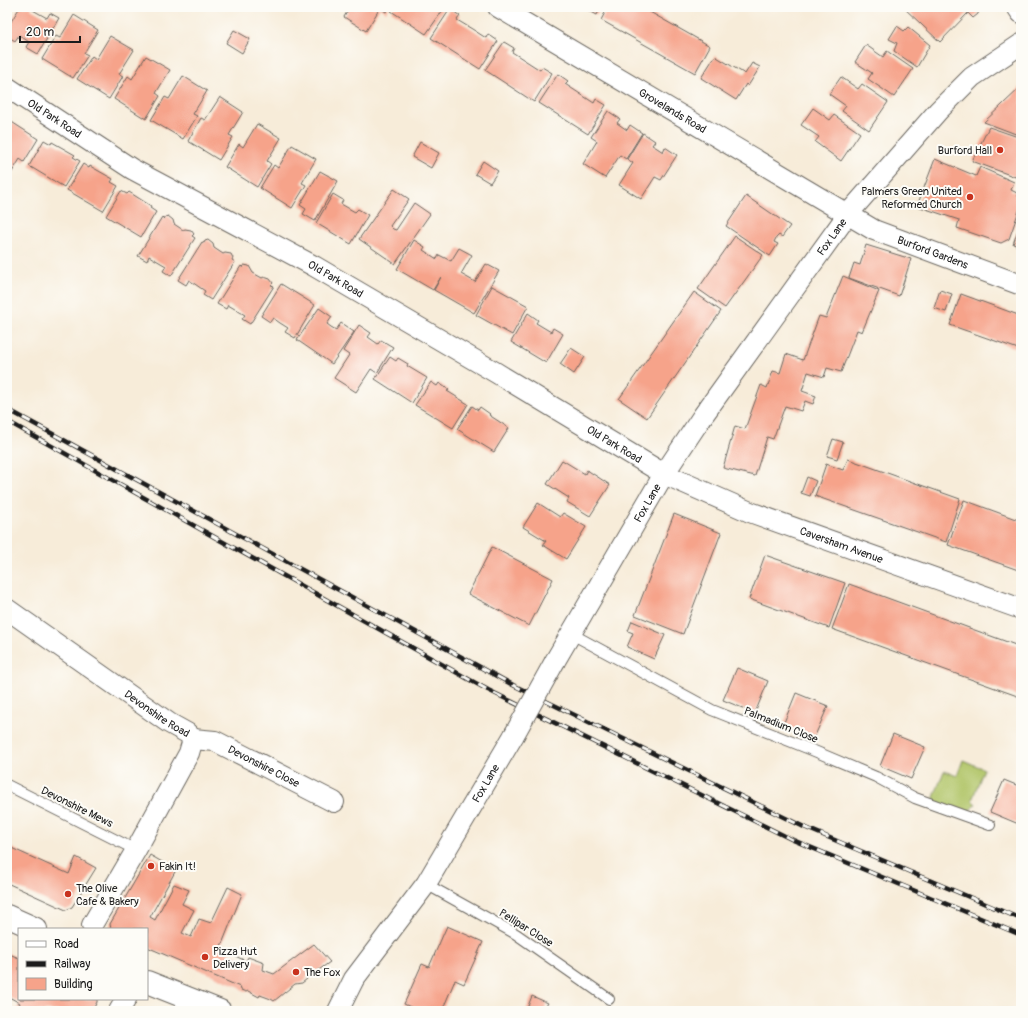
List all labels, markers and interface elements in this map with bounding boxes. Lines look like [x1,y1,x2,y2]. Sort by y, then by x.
scale bar [20,18,80,44]
text: 20 m [26,25,55,40]
street label: Grovelands Road [636,85,709,136]
street label: Old Park Road [25,96,84,141]
place label: Burford Hall [938,144,992,157]
marker: Burford Hall [995,145,1005,155]
place label: Palmers Green United Reformed Church [861,185,962,211]
marker: Palmers Green United Reformed Church [965,192,975,202]
street label: Fox Lane [814,215,850,258]
street label: Burford Gardens [896,233,970,271]
street label: Old Park Road [306,258,366,300]
street label: Old Park Road [585,423,644,466]
street label: Fox Lane [631,481,664,525]
street label: Caversham Avenue [798,524,885,566]
street label: Devonshire Road [122,687,192,740]
street label: Palmadium Close [742,704,820,746]
street label: Devonshire Close [226,742,302,790]
street label: Fox Lane [469,761,502,805]
street label: Devonshire Mews [39,784,115,830]
place label: Fakin It! [159,860,196,873]
marker: Fakin It! [146,861,156,871]
place label: The Olive Cafe & Bakery [76,882,139,908]
marker: The Olive Cafe & Bakery [63,889,73,899]
street label: Pellipar Close [497,906,556,950]
legend [18,928,148,1000]
text: Road [54,937,79,952]
place label: Pizza Hut Delivery [213,945,257,971]
marker: Pizza Hut Delivery [200,952,210,962]
text: Railway [54,957,90,972]
place label: The Fox [304,966,340,979]
marker: The Fox [291,967,301,977]
text: Building [54,977,93,992]

